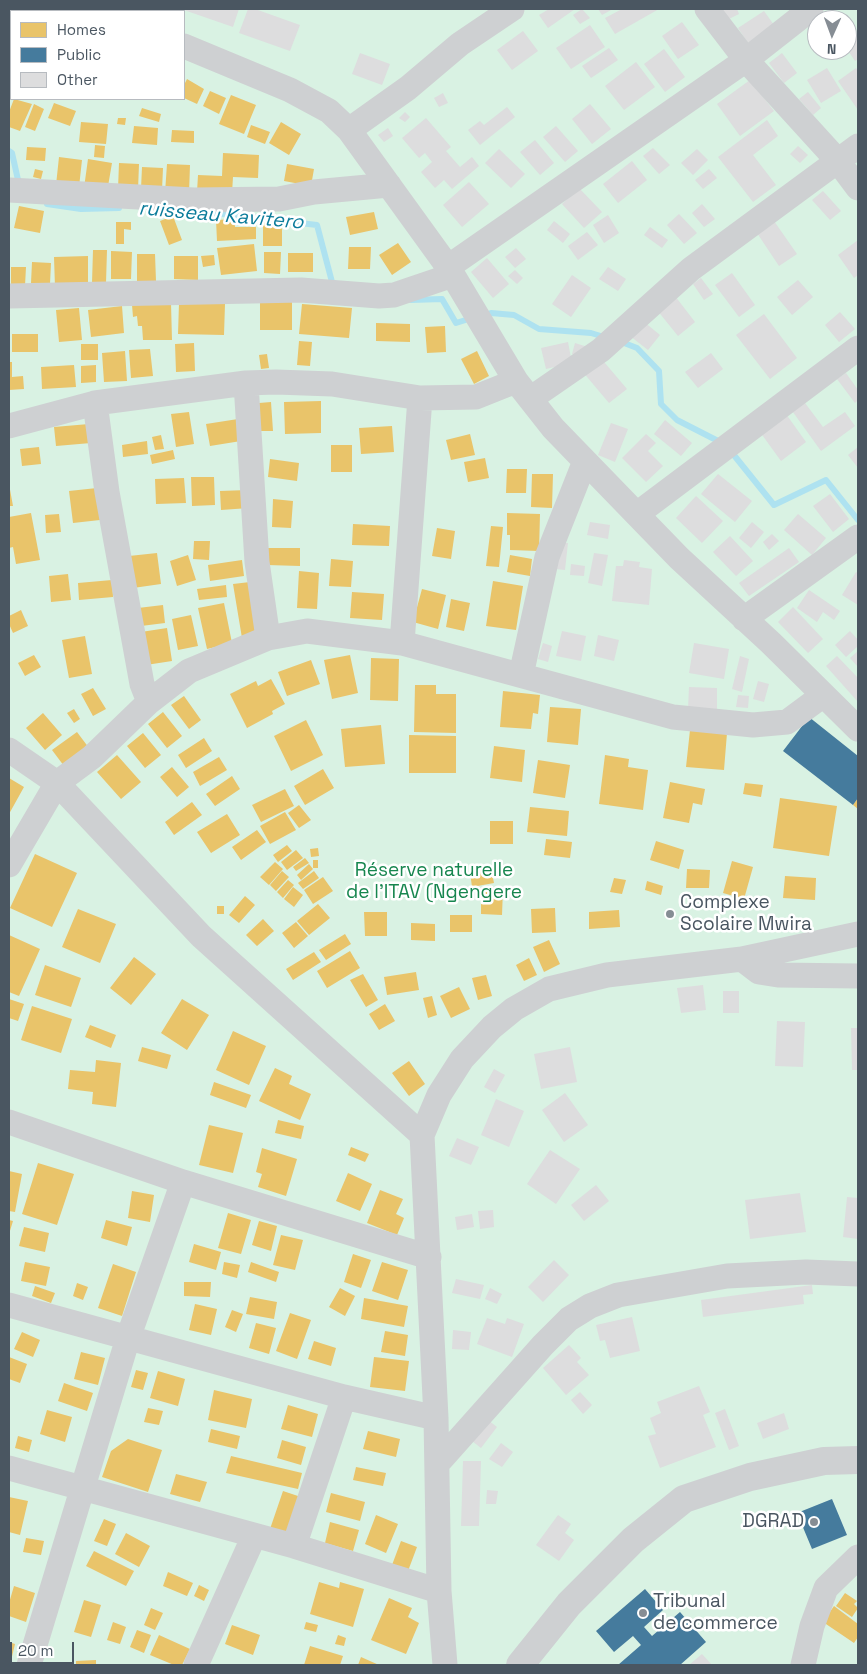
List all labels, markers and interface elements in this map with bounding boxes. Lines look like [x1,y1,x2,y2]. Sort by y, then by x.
legend [10,10,185,100]
north arrow [807,10,857,60]
text: Homes [57,20,106,39]
text: N [827,40,837,58]
text: Public [57,45,101,64]
text: Other [57,70,98,89]
water label: ruisseau Kavitero [138,197,304,235]
park label: Réserve naturelle de l'ITAV (Ngengere [346,860,522,904]
place label: Complexe Scolaire Mwira [680,892,812,936]
marker: Complexe Scolaire Mwira [664,908,676,920]
place label: DGRAD [742,1511,804,1533]
marker: DGRAD [808,1516,820,1528]
place label: Tribunal de commerce [653,1591,778,1635]
marker: Tribunal de commerce [637,1607,649,1619]
scale bar [12,1632,76,1664]
text: 20 m [18,1641,53,1660]

